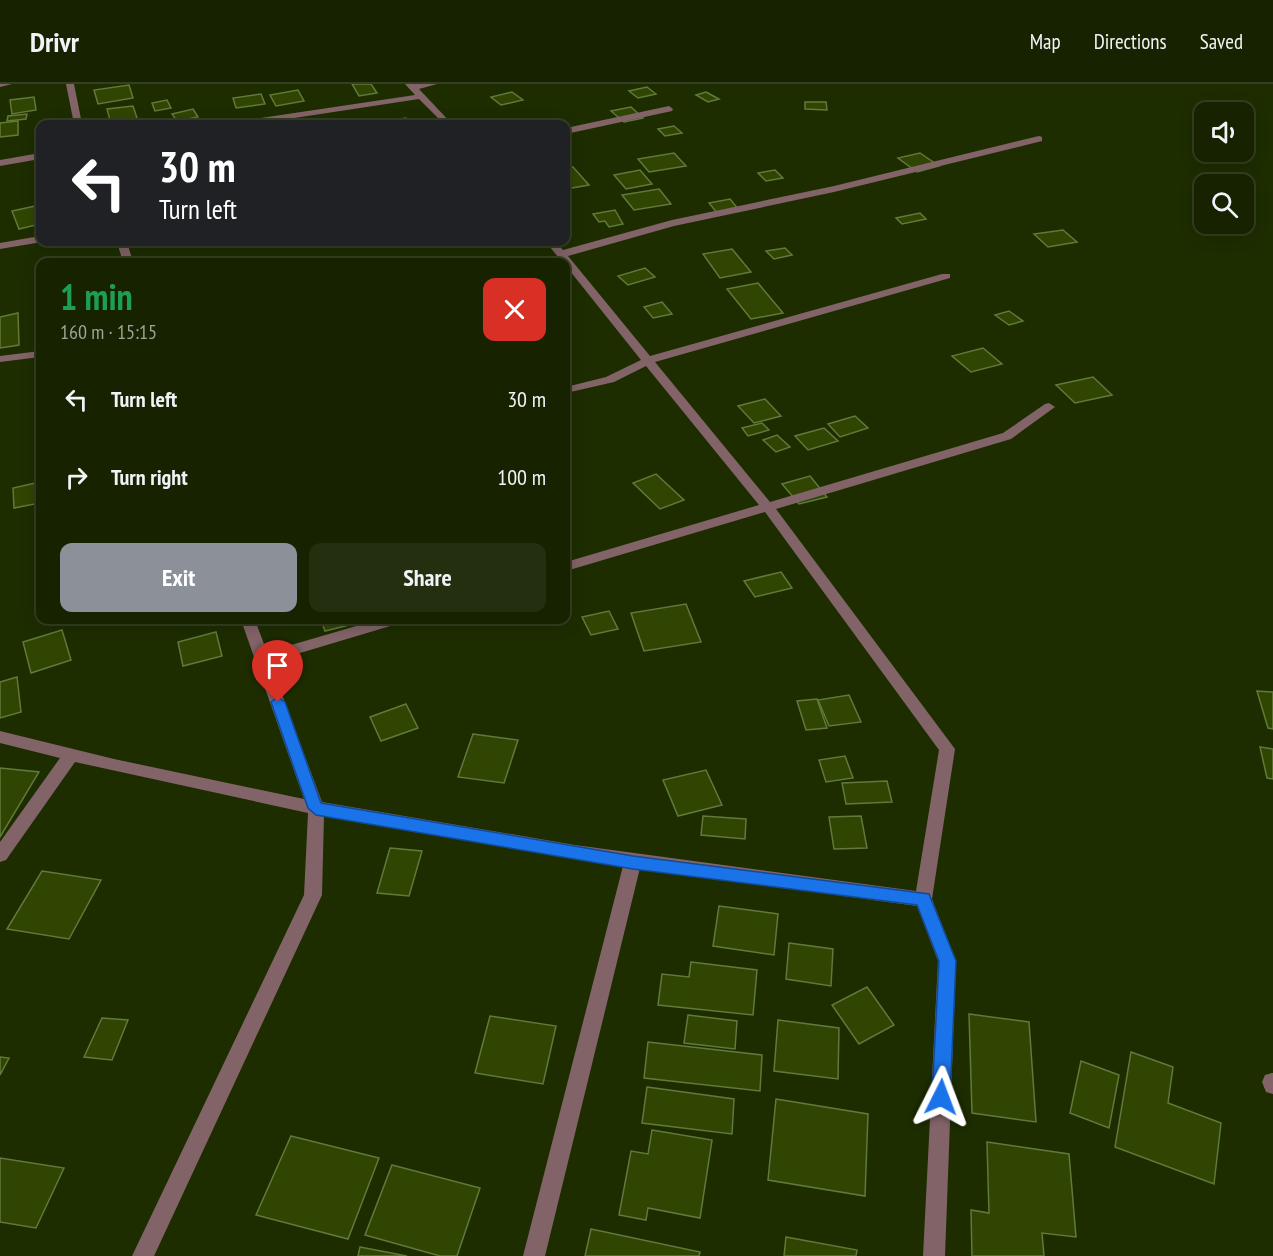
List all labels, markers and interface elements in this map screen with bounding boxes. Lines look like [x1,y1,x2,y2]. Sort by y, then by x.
text: Drivr [30,23,79,60]
text: Map [1030,28,1061,55]
text: Directions [1094,28,1167,55]
text: Saved [1200,28,1243,55]
map controls [1194,102,1254,234]
button: sound [1194,102,1254,162]
text: 30 m [159,139,236,194]
icon: left [60,144,138,222]
button: search [1194,174,1254,234]
text: Turn left [159,192,237,226]
text: 1 min [60,273,133,320]
button: close [483,278,546,341]
text: 160 m · 15:15 [60,319,157,345]
icon: left [60,383,93,416]
text: Turn left [111,385,177,413]
text: 30 m [507,385,546,413]
icon: right [60,461,93,494]
text: Turn right [111,463,188,491]
text: 100 m [497,463,546,491]
button: Exit [60,543,297,612]
button: Share [309,543,546,612]
pin [252,640,303,702]
icon: arrive [261,649,294,682]
position arrow [909,1065,973,1129]

